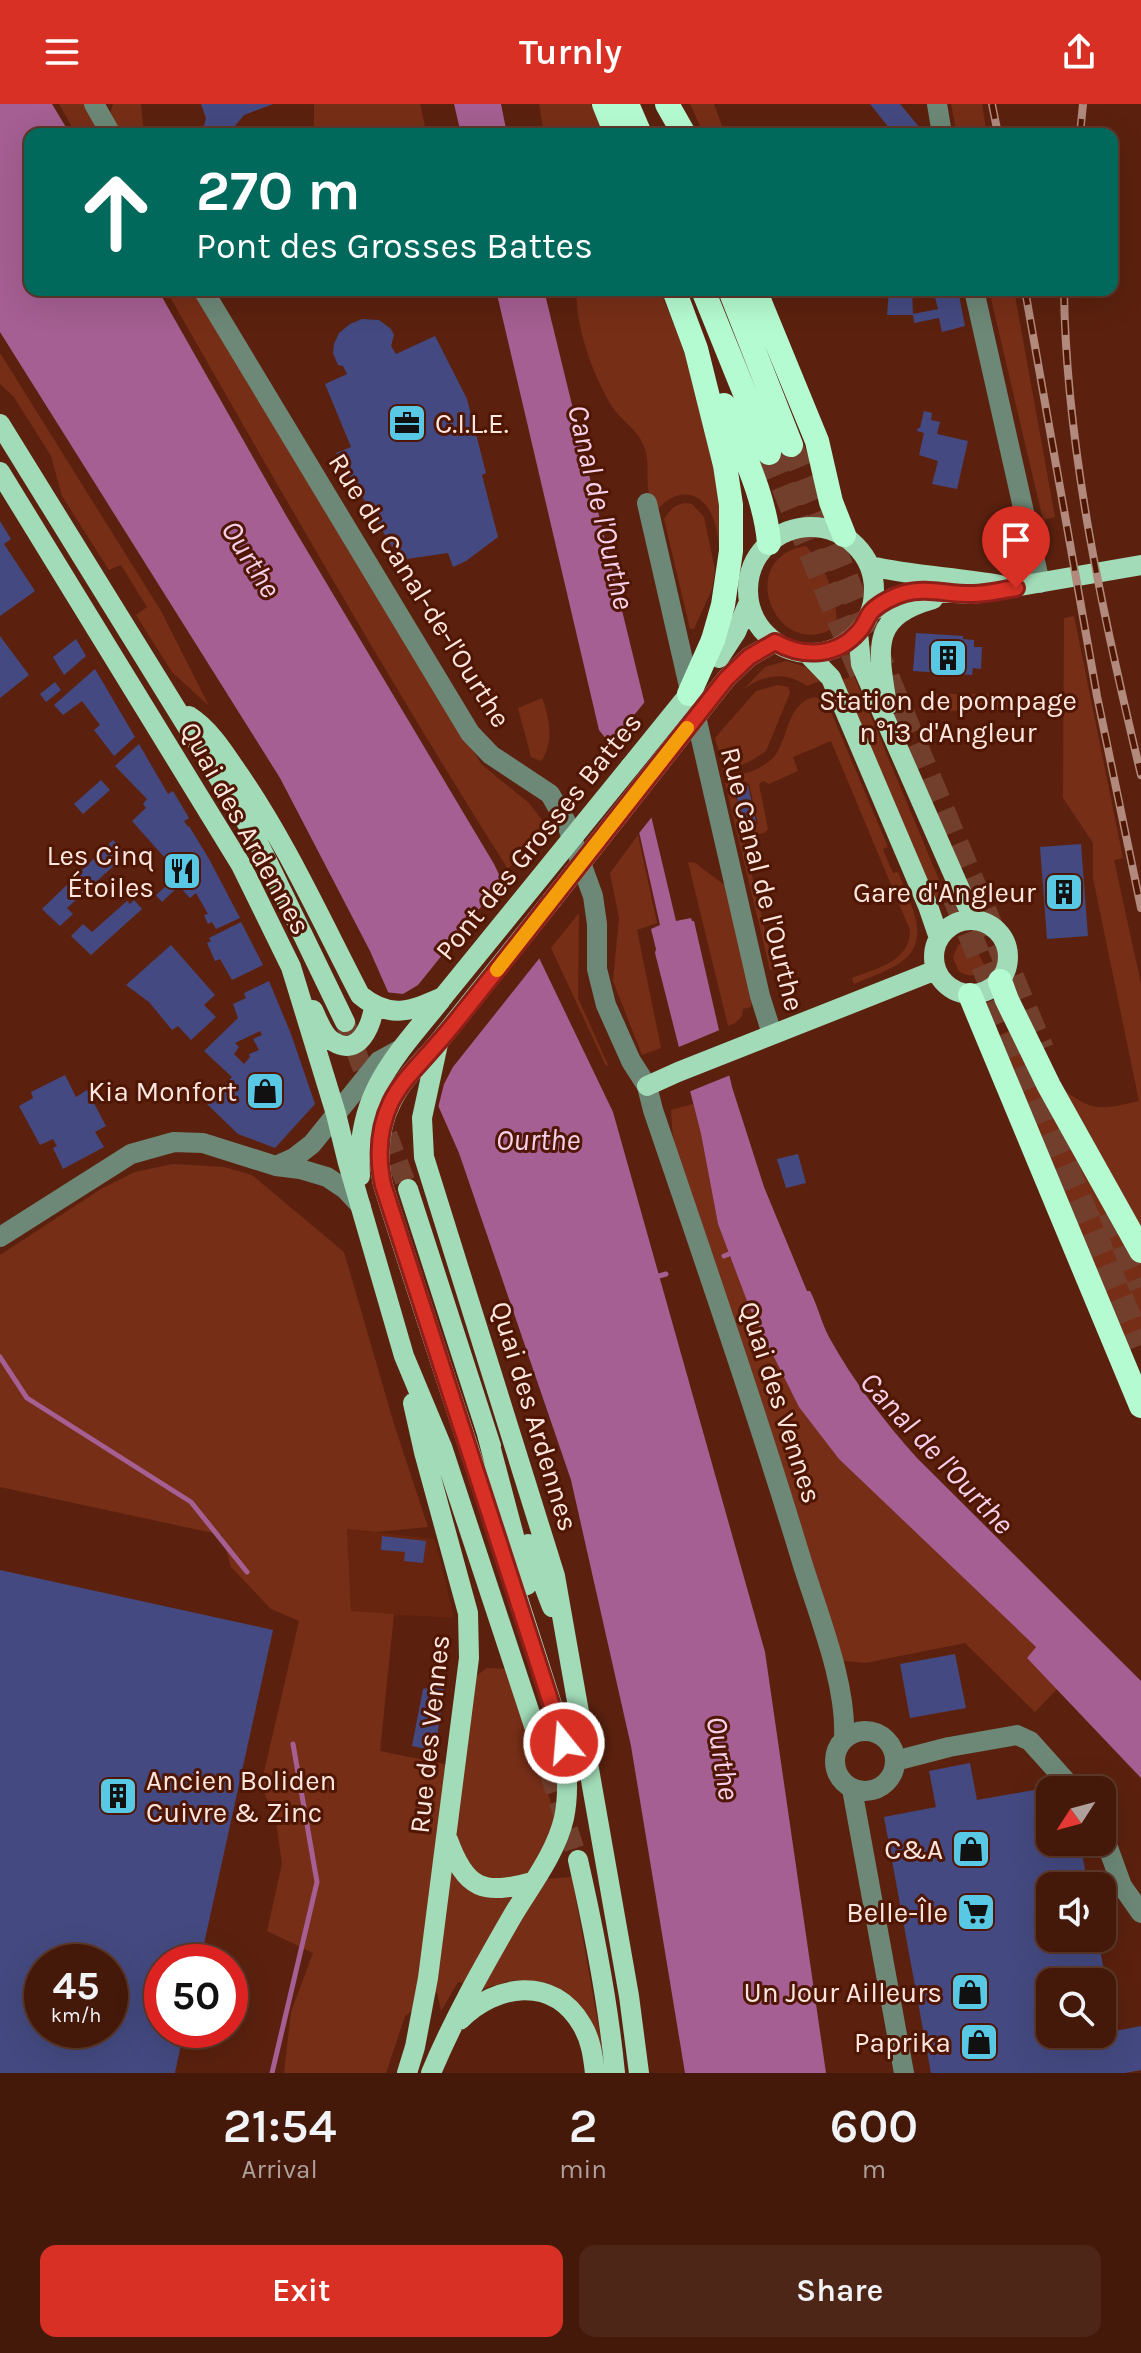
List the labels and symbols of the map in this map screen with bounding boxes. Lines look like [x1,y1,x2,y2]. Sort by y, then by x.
water label: Canal de l'Ourthe [560,401,642,613]
office icon: C.I.L.E. [386,402,428,444]
place label: C.I.L.E. [435,407,509,440]
street label: Rue du Canal-de-l'Ourthe [322,447,518,733]
pin [982,506,1050,588]
water label: Ourthe [213,514,289,604]
building icon: Station de pompage n°13 d'Angleur [927,637,969,679]
place label: Station de pompage n°13 d'Angleur [819,684,1077,749]
street label: Pont des Grosses Battes [428,706,648,967]
street label: Quai des Ardennes [173,716,318,940]
street label: Rue Canal de l'Ourthe [714,744,811,1014]
place label: Les Cinq Étoiles [46,839,154,904]
restaurant icon: Les Cinq Étoiles [161,850,203,892]
building icon: Gare d'Angleur [1043,871,1085,913]
place label: Gare d'Angleur [853,876,1037,909]
shop icon: Kia Monfort [244,1070,286,1112]
place label: Kia Monfort [88,1075,237,1108]
water label: Ourthe [496,1122,580,1158]
street label: Quai des Vennes [732,1297,829,1507]
street label: Quai des Ardennes [484,1298,585,1535]
water label: Canal de l'Ourthe [853,1364,1022,1542]
street label: Rue des Vennes [403,1633,456,1835]
position arrow [522,1701,606,1785]
water label: Ourthe [699,1713,747,1803]
place label: Ancien Boliden Cuivre & Zinc [146,1764,336,1829]
building icon: Ancien Boliden Cuivre & Zinc [97,1775,139,1817]
north arrow [1036,1776,1116,1856]
shop icon: C&A [950,1828,992,1870]
place label: C&A [884,1833,943,1866]
supermarket icon: Belle-Île [955,1891,997,1933]
place label: Belle-Île [846,1896,948,1929]
speed limit sign: 50 [144,1944,248,2048]
shop icon: Un Jour Ailleurs [949,1971,991,2013]
place label: Un Jour Ailleurs [744,1976,942,2009]
shop icon: Paprika [958,2021,1000,2063]
place label: Paprika [854,2026,951,2059]

